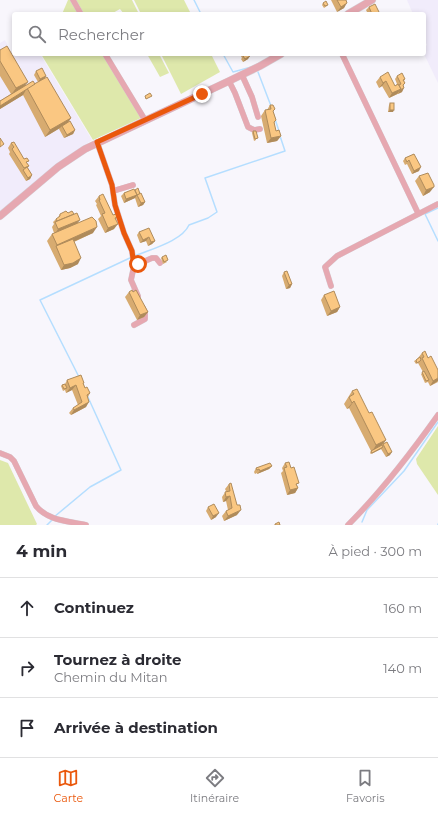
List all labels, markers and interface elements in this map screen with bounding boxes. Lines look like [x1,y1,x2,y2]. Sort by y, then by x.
search box [12,12,426,56]
icon: search [26,23,48,45]
text: Rechercher [58,25,145,44]
route end [193,85,211,103]
route start [129,255,147,273]
text: 4 min [16,541,67,561]
text: À pied · 300 m [328,543,422,559]
icon: ahead [16,597,38,619]
text: Continuez [54,598,134,617]
text: 160 m [384,600,422,616]
text: Tournez à droite [54,650,182,669]
icon: right [16,657,38,679]
text: 140 m [383,660,422,676]
text: Chemin du Mitan [54,669,168,685]
icon: arrive [16,717,38,739]
text: Arrivée à destination [54,718,218,737]
tab: Carte [53,767,83,805]
tab: Itinéraire [190,767,239,805]
tab: Favoris [346,767,385,805]

